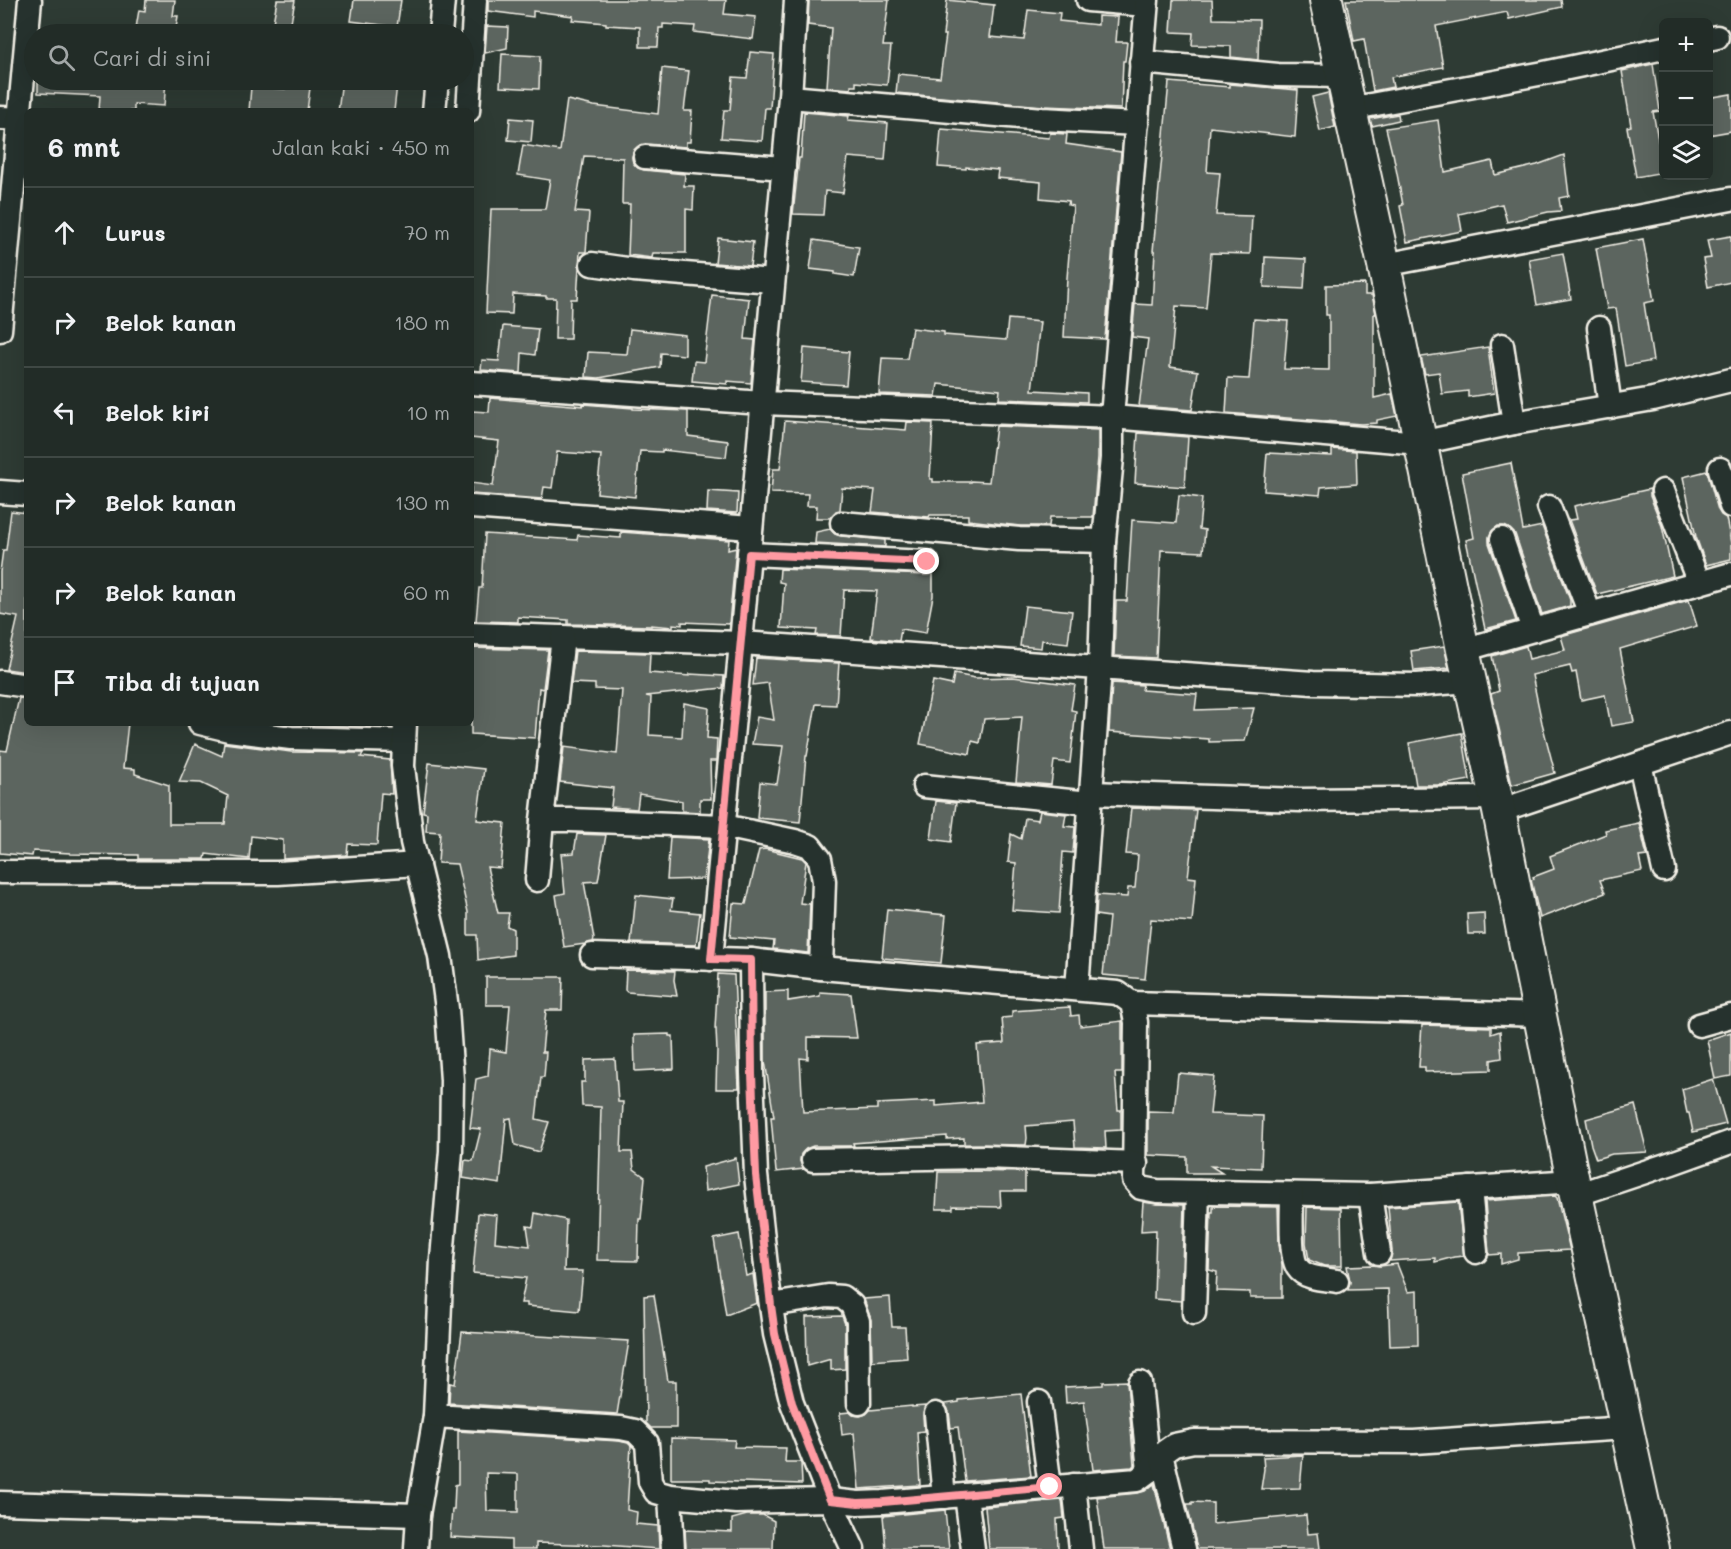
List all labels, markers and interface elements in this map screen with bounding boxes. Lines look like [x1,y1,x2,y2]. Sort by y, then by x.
map controls [1659,18,1713,180]
button: + [1659,18,1713,72]
search box [24,24,474,90]
icon: search [45,41,78,74]
text: Cari di sini [93,43,211,72]
button: − [1659,72,1713,126]
button: layers [1659,126,1713,180]
text: 6 mnt [48,130,120,164]
text: Jalan kaki · 450 m [272,134,450,160]
icon: ahead [48,216,81,249]
text: Lurus [105,218,166,247]
text: 70 m [404,219,450,245]
icon: right [48,306,81,339]
text: Belok kanan [105,308,236,337]
text: 180 m [394,309,450,335]
icon: left [48,396,81,429]
text: Belok kiri [105,398,210,427]
text: 10 m [406,399,450,425]
icon: right [48,486,81,519]
text: Belok kanan [105,488,236,517]
text: 130 m [395,489,450,515]
route end [913,548,939,574]
icon: right [48,576,81,609]
text: Belok kanan [105,578,236,607]
text: 60 m [403,579,450,605]
icon: arrive [48,666,81,699]
text: Tiba di tujuan [105,668,260,697]
route start [1036,1473,1062,1499]

